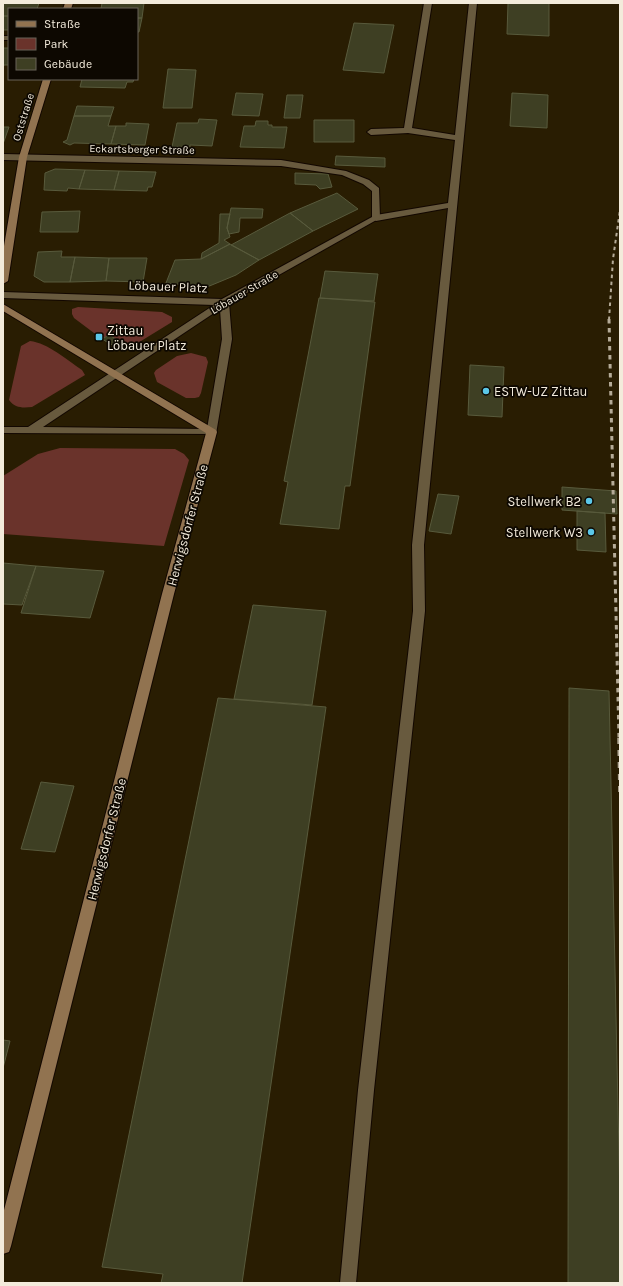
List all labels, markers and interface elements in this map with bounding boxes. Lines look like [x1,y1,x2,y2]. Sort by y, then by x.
legend [8,8,138,80]
text: Straße [44,17,80,31]
text: Park [44,37,69,51]
text: Gebäude [44,57,92,71]
street label: Oststraße [10,91,37,143]
street label: Eckartsberger Straße [89,142,195,157]
street label: Löbauer Straße [208,268,281,317]
street label: Löbauer Platz [128,278,208,295]
place label: Zittau Löbauer Platz [107,323,186,353]
marker: Zittau Löbauer Platz [94,332,104,342]
place label: ESTW-UZ Zittau [494,384,587,399]
marker: ESTW-UZ Zittau [481,386,491,396]
street label: Herwigsdorfer Straße [164,462,211,588]
place label: Stellwerk B2 [507,494,581,509]
marker: Stellwerk B2 [584,496,594,506]
place label: Stellwerk W3 [506,525,583,540]
marker: Stellwerk W3 [586,527,596,537]
street label: Herwigsdorfer Straße [84,776,129,902]

